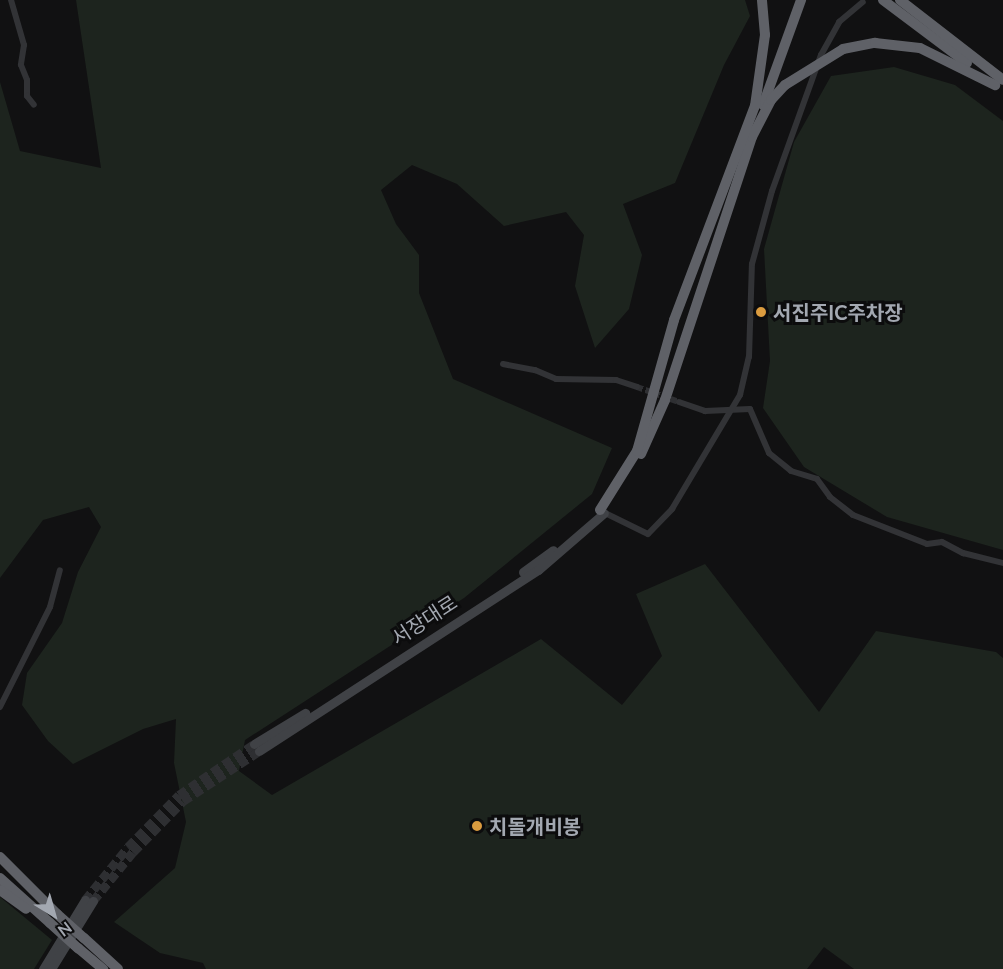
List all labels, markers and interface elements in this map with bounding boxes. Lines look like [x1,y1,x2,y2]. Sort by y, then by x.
place label: 서진주IC주차장 [773,300,903,324]
marker: 서진주IC주차장 [754,305,768,319]
street label: 서장대로 [387,590,461,650]
place label: 치돌개비봉 [489,814,581,838]
marker: 치돌개비봉 [470,819,484,833]
north arrow [24,885,84,945]
text: N [54,918,76,941]

